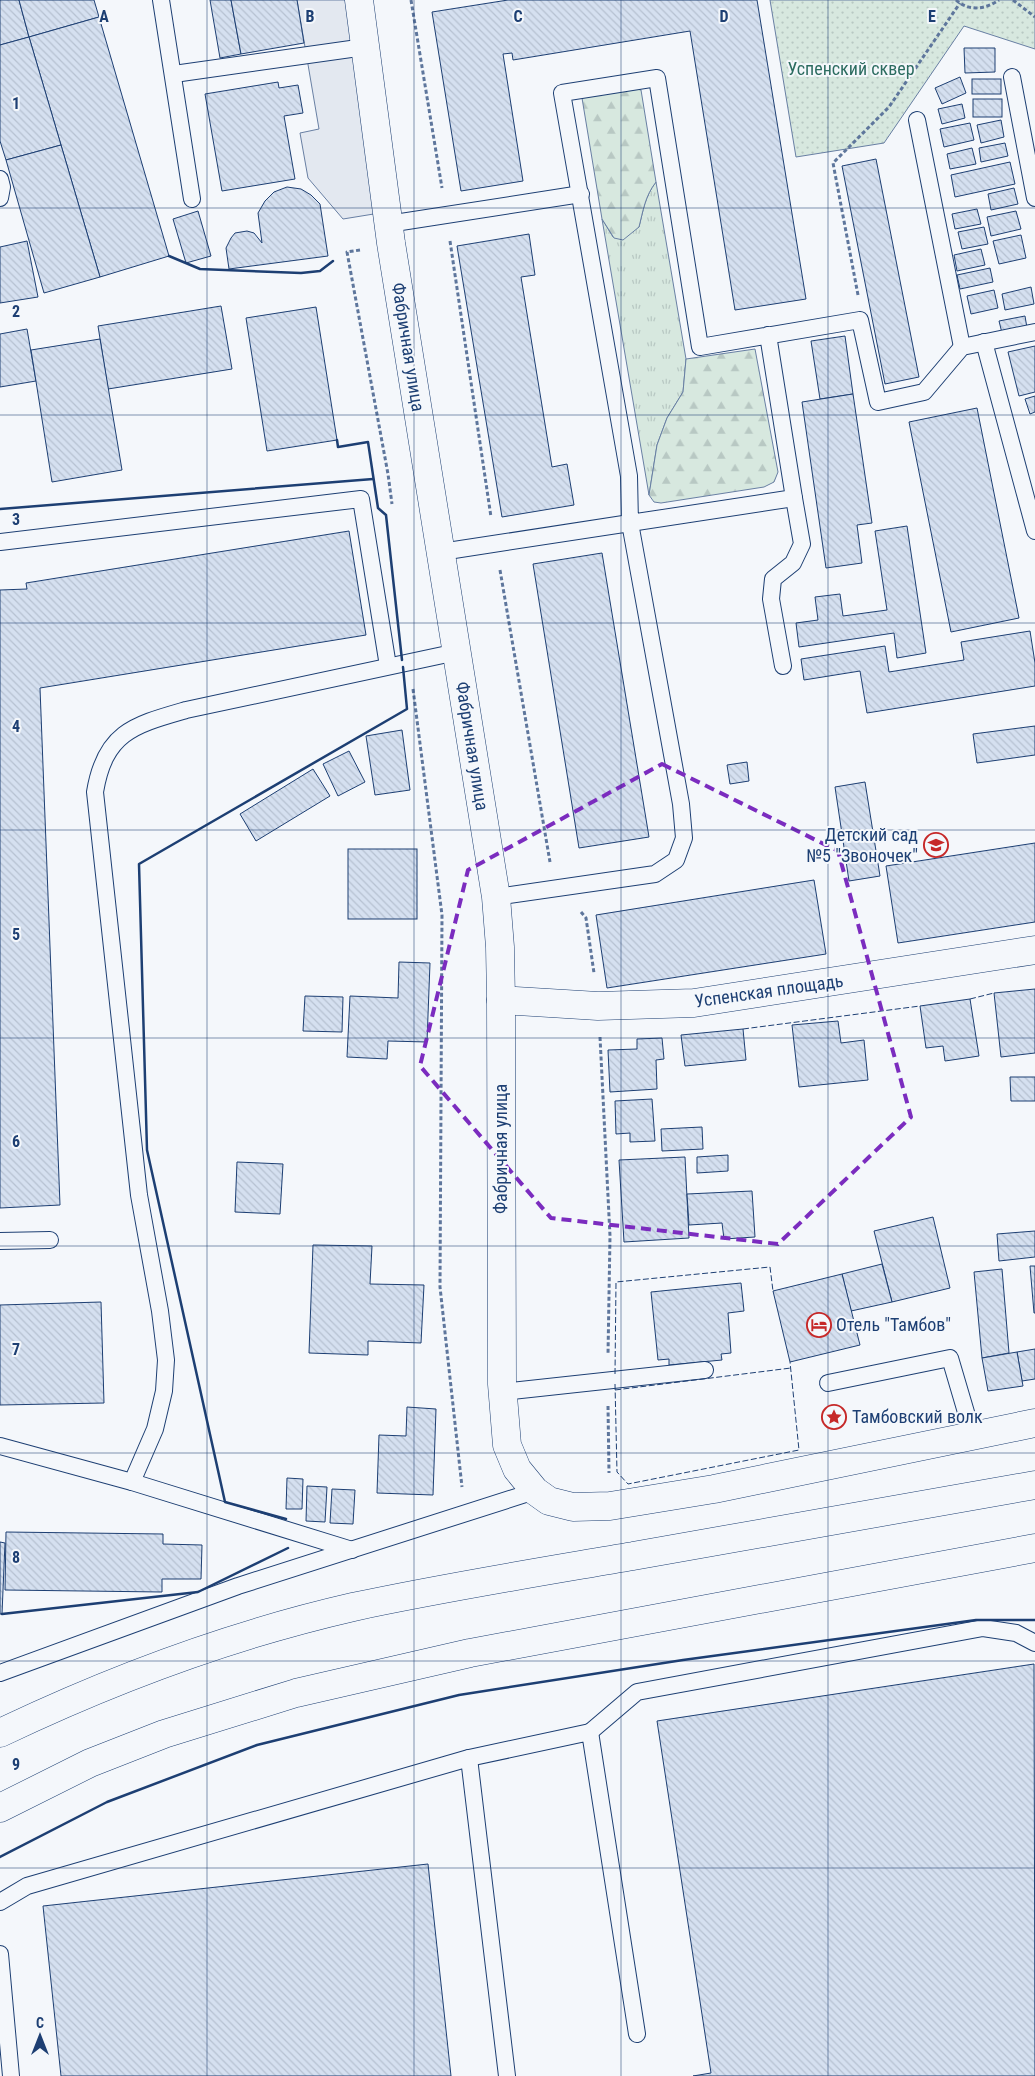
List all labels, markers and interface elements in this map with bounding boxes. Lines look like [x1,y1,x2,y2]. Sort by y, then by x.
text: A [99,7,109,26]
text: B [306,7,315,26]
text: C [513,7,523,26]
text: D [719,7,729,26]
text: E [928,7,936,26]
park label: Успенский сквер [787,58,915,79]
text: 1 [12,94,20,113]
street label: Фабричная улица [388,281,429,413]
text: 2 [12,302,20,321]
text: 3 [12,510,20,529]
street label: Фабричная улица [452,680,493,812]
text: 4 [12,717,20,736]
place label: Детский сад №5 "Звоночек" [806,824,918,866]
school or university icon: Детский сад №5 "Звоночек" [923,832,949,858]
text: 5 [12,925,20,944]
street label: Успенская площадь [693,970,845,1011]
street label: Фабричная улица [490,1084,511,1214]
text: 6 [12,1132,20,1151]
hotel icon: Отель "Тамбов" [806,1312,832,1338]
place label: Отель "Тамбов" [836,1314,951,1335]
text: 7 [12,1340,20,1359]
place icon: Тамбовский волк [821,1404,847,1430]
place label: Тамбовский волк [852,1406,983,1427]
text: 8 [12,1548,20,1567]
text: 9 [12,1755,20,1774]
north arrow [15,2011,65,2061]
text: С [36,2015,44,2031]

